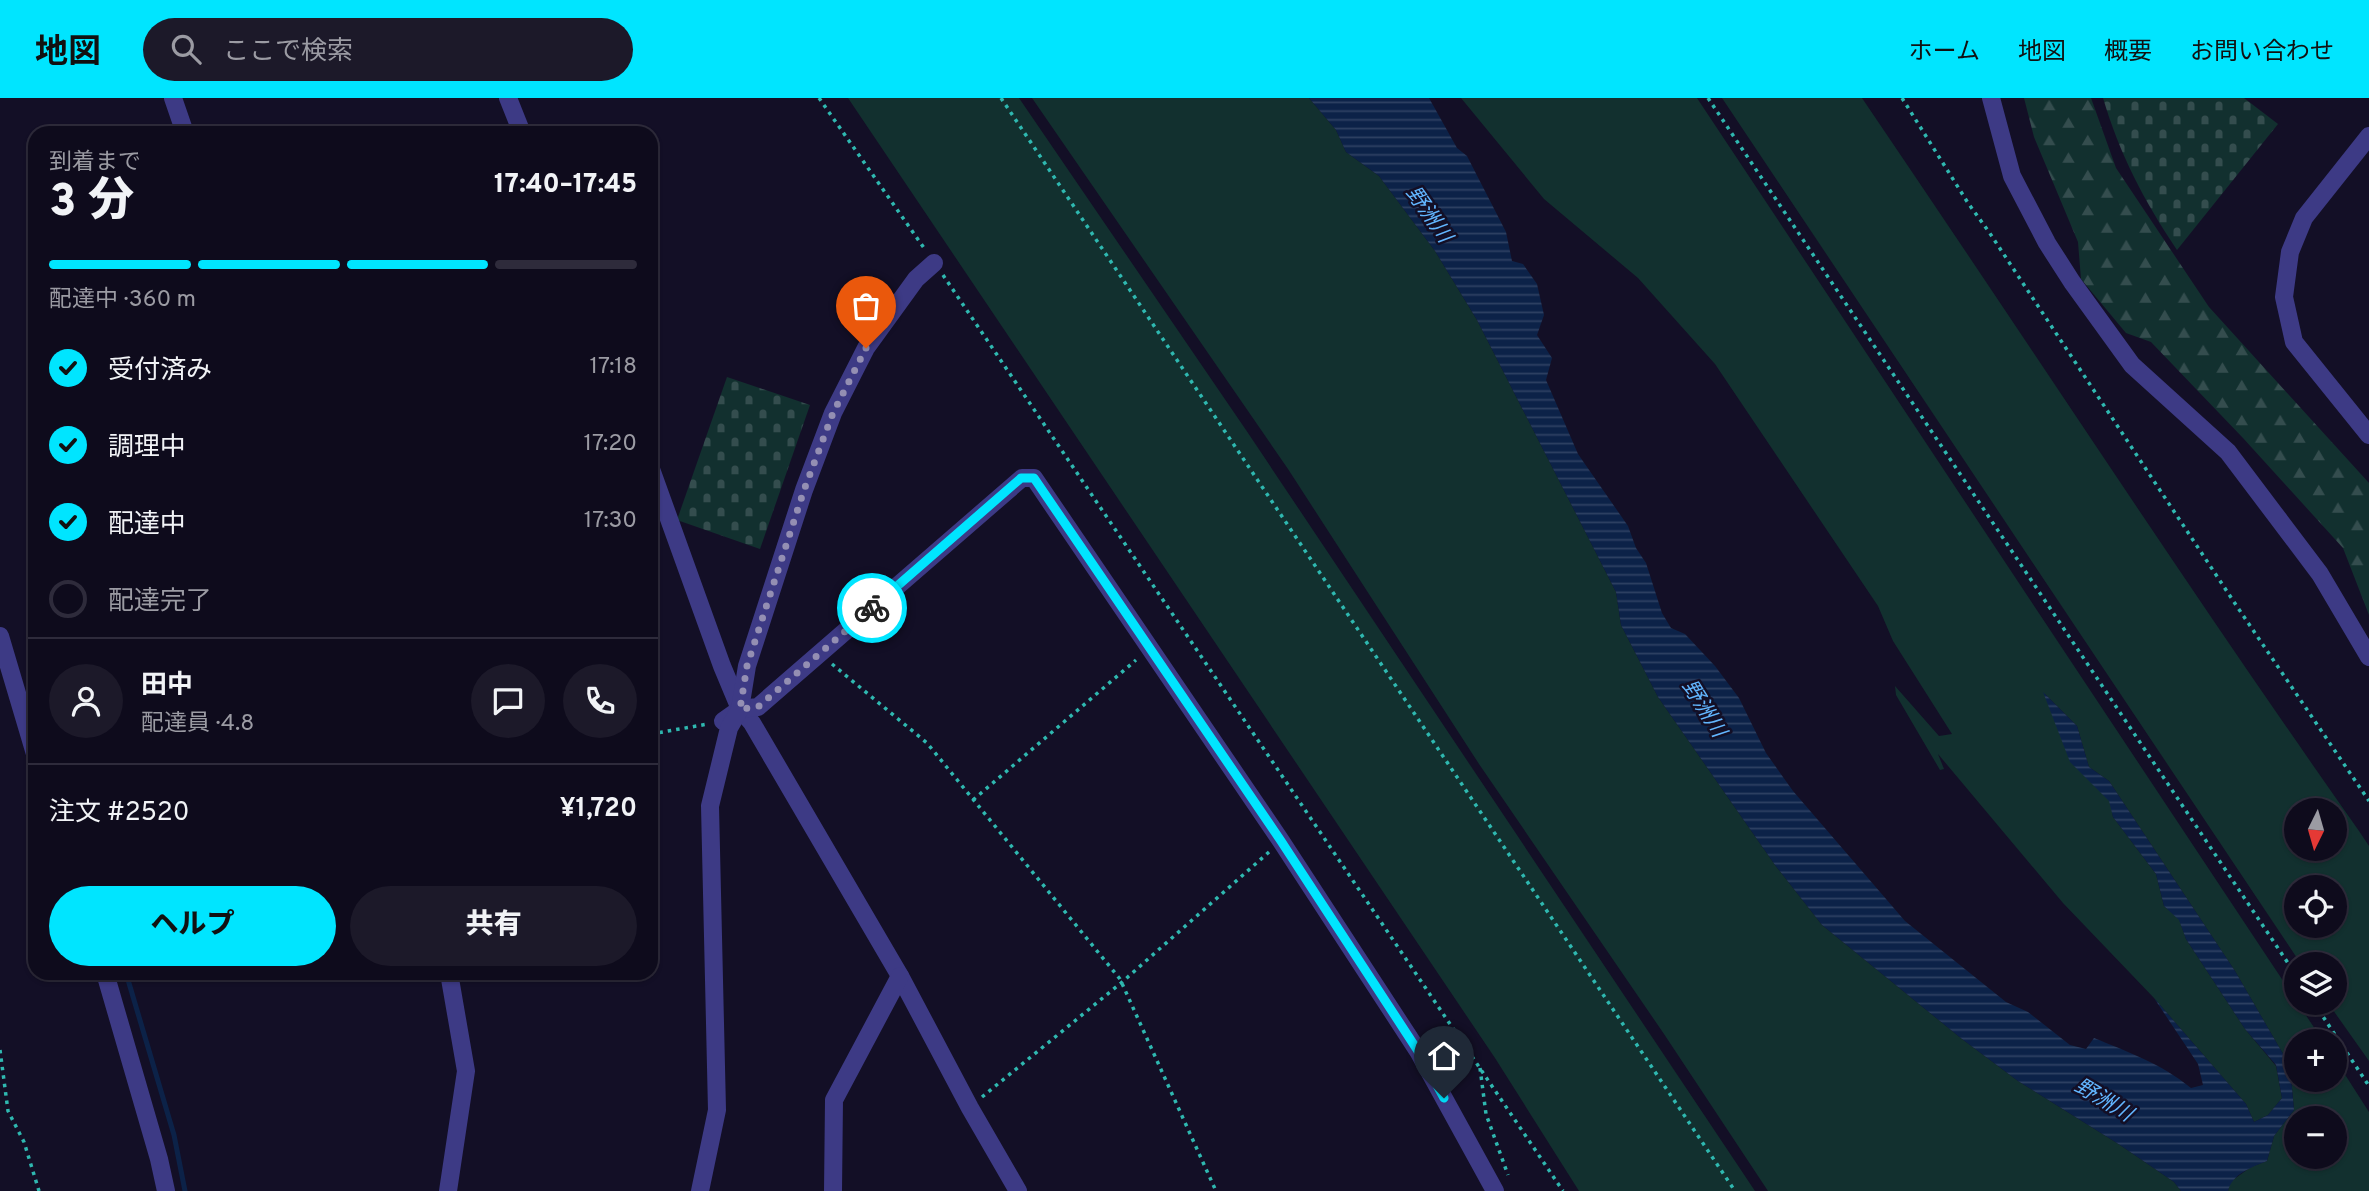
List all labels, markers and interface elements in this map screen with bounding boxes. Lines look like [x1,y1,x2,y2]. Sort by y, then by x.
search box [143,18,633,81]
icon: search [167,30,205,68]
text: 地図 [35,33,101,75]
text: ここで検索 [223,36,353,69]
text: ホーム [1909,38,1980,68]
text: 地図 [2018,38,2066,68]
text: 概要 [2104,38,2152,68]
text: お問い合わせ [2190,38,2334,68]
text: 到着まで [49,149,141,178]
text: 17:40–17:45 [494,169,637,202]
text: 3 分 [49,174,134,233]
water label: 野洲川 [1399,181,1458,250]
pin [836,276,896,348]
text: 配達中 · 360 m [49,286,196,315]
icon: bag [847,287,885,325]
icon: check [49,349,87,387]
text: 17:18 [590,353,637,382]
text: 受付済み [108,355,212,388]
icon: check [49,426,87,464]
text: 17:20 [583,430,637,459]
text: 調理中 [108,432,186,465]
icon: check [49,503,87,541]
text: 17:30 [584,507,637,536]
text: 配達中 [108,509,186,542]
courier [837,573,907,643]
text: 配達完了 [108,586,212,619]
icon: bike [853,589,891,627]
button: person [49,664,123,738]
button: chat [471,664,545,738]
button: phone [563,664,637,738]
text: 田中 [141,670,193,703]
water label: 野洲川 [1675,675,1732,745]
text: 配達員 · 4.8 [141,710,254,739]
text: ¥1,720 [560,793,637,826]
text: 注文 #2520 [49,797,189,830]
north arrow [2284,798,2347,861]
map controls [2284,798,2347,1169]
button: locate [2284,875,2347,938]
button: ヘルプ [49,886,336,966]
button: 共有 [350,886,637,966]
button: layers [2284,952,2347,1015]
pin [1414,1026,1474,1098]
button: + [2284,1029,2347,1092]
icon: home [1425,1037,1463,1075]
water label: 野洲川 [2069,1073,2139,1130]
button: − [2284,1106,2347,1169]

